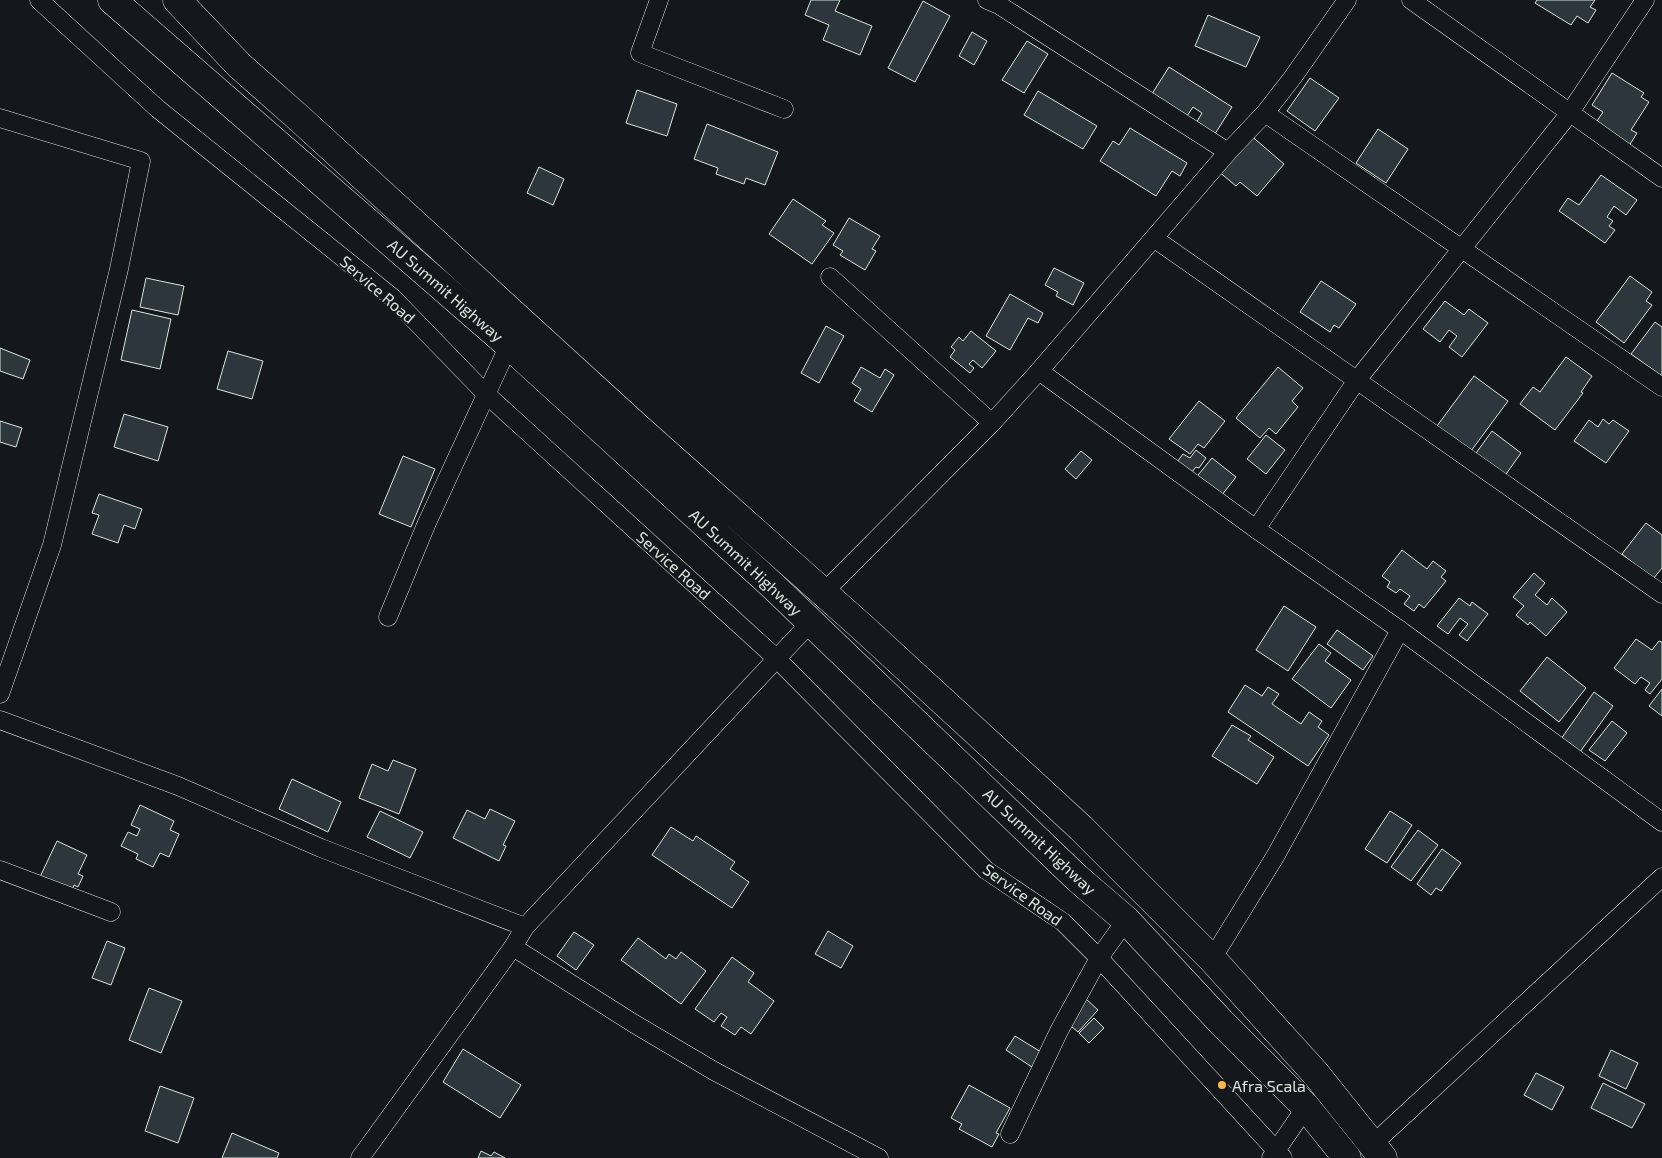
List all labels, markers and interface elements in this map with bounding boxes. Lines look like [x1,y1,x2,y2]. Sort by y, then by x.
street label: AU Summit Highway [384,235,508,346]
street label: Service Road [337,251,419,327]
street label: AU Summit Highway [686,505,807,619]
street label: Service Road [633,527,715,603]
street label: AU Summit Highway [980,784,1101,898]
street label: Service Road [980,859,1066,929]
place label: Afra Scala [1232,1076,1306,1095]
marker: Afra Scala [1216,1079,1228,1091]

